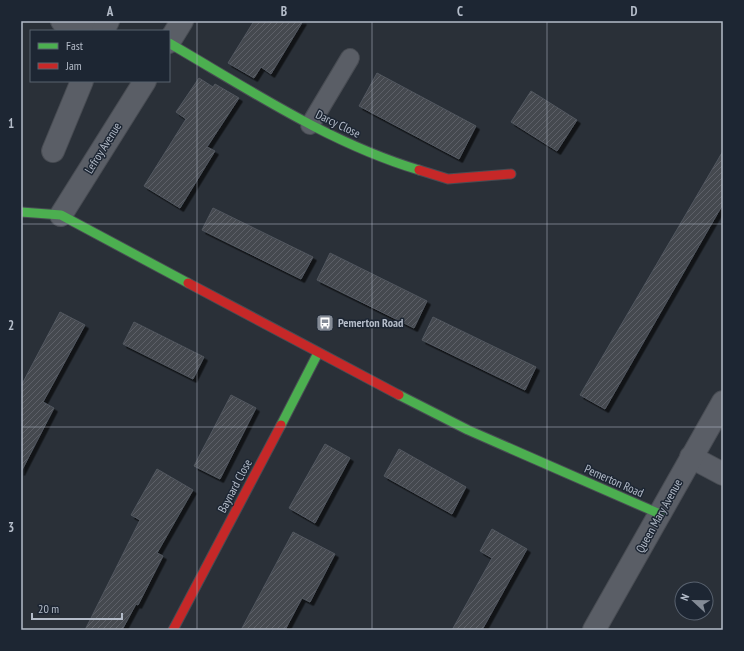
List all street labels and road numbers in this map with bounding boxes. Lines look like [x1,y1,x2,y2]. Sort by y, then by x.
street label: Darcy Close [313,106,363,141]
street label: Lefroy Avenue [81,119,124,176]
street label: Baynard Close [214,456,255,515]
street label: Pemerton Road [582,461,646,500]
street label: Queen Mary Avenue [632,476,685,555]

